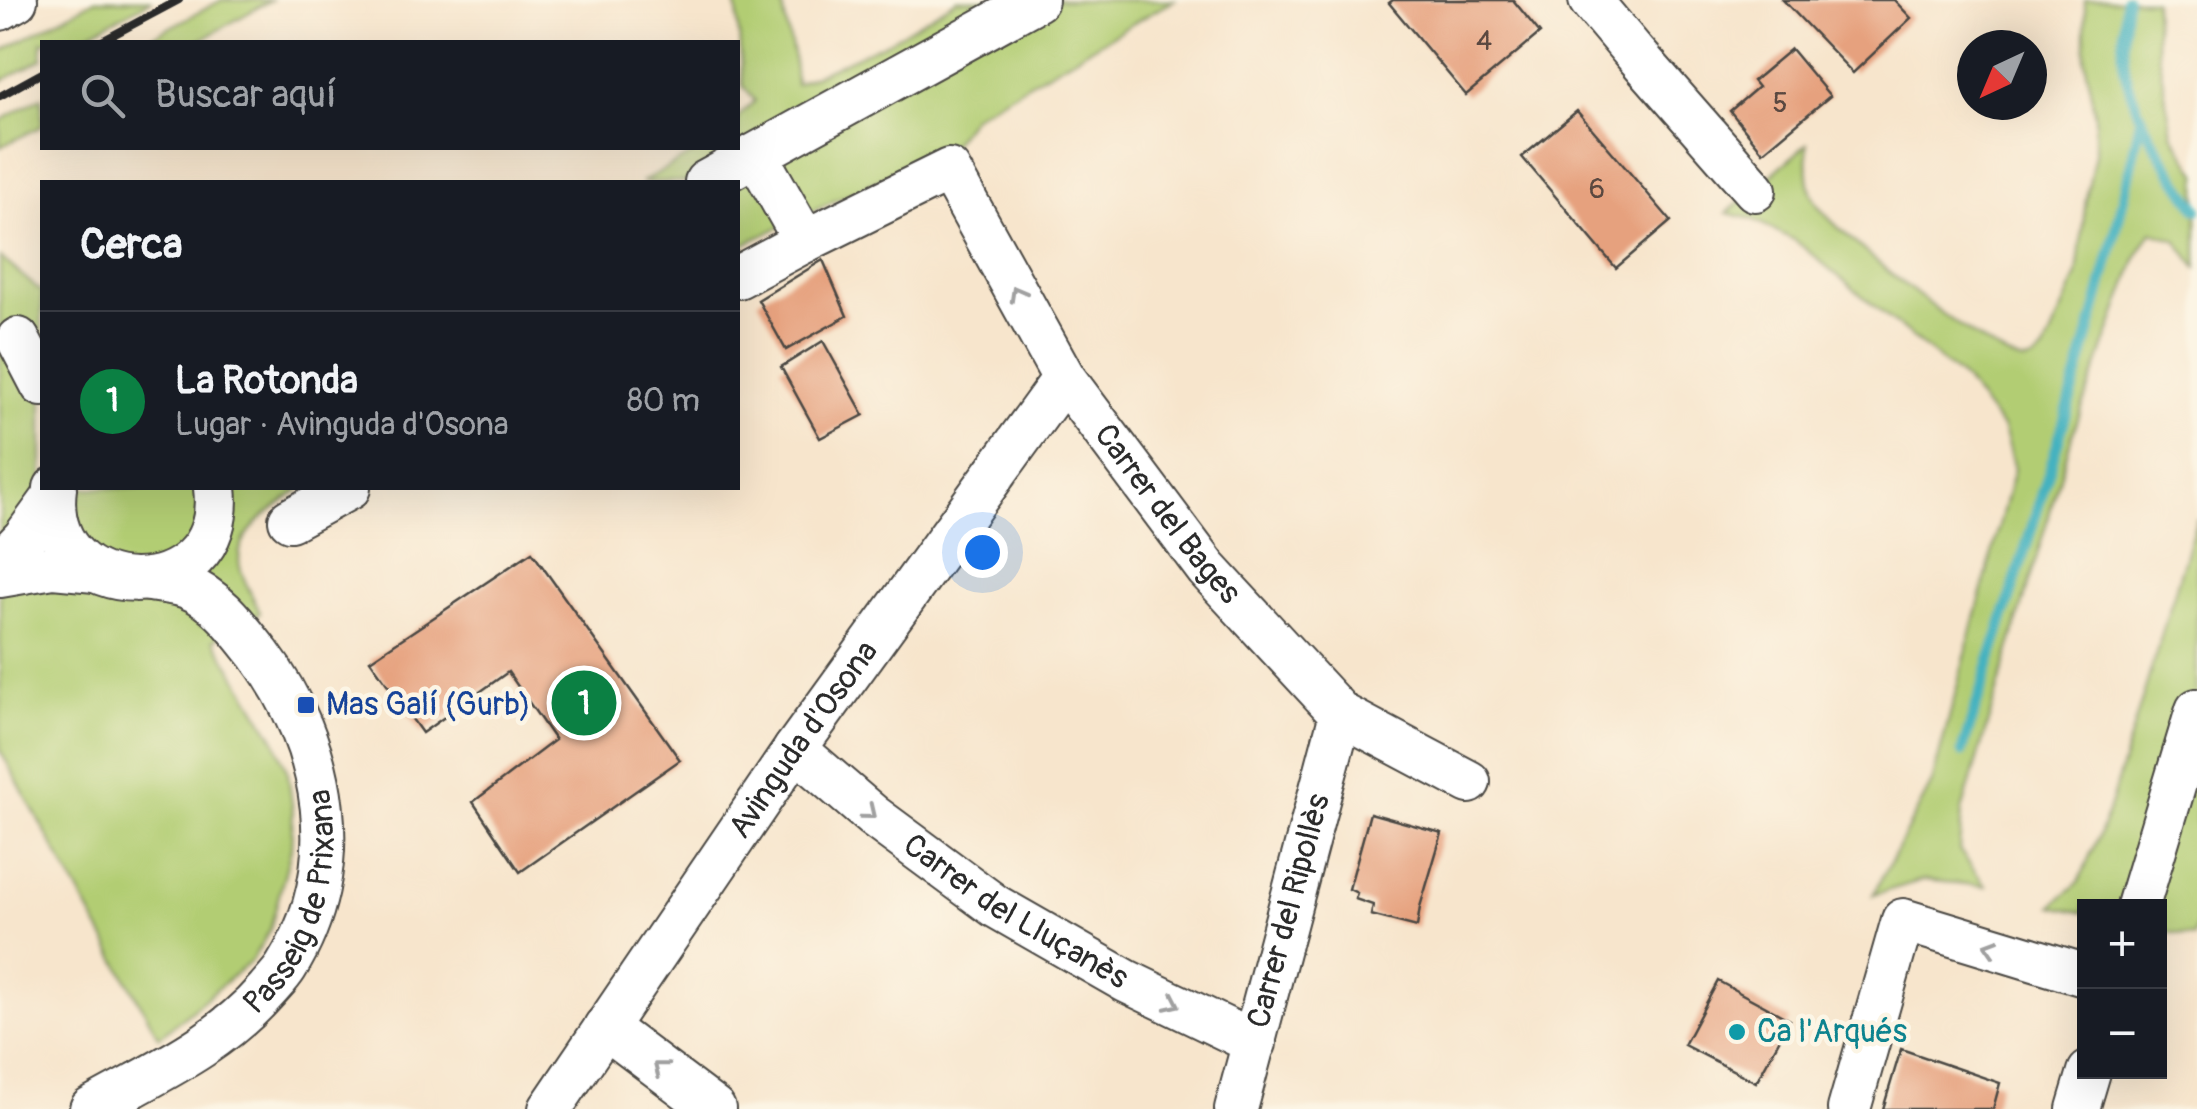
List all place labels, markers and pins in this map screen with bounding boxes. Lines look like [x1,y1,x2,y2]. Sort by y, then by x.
pin: 1 [552,666,616,740]
place label: Mas Galí (Gurb) [326,685,531,725]
marker: Mas Galí (Gurb) [295,694,317,716]
place label: Ca l'Arqués [1757,1012,1907,1052]
marker: Ca l'Arqués [1726,1021,1748,1043]

